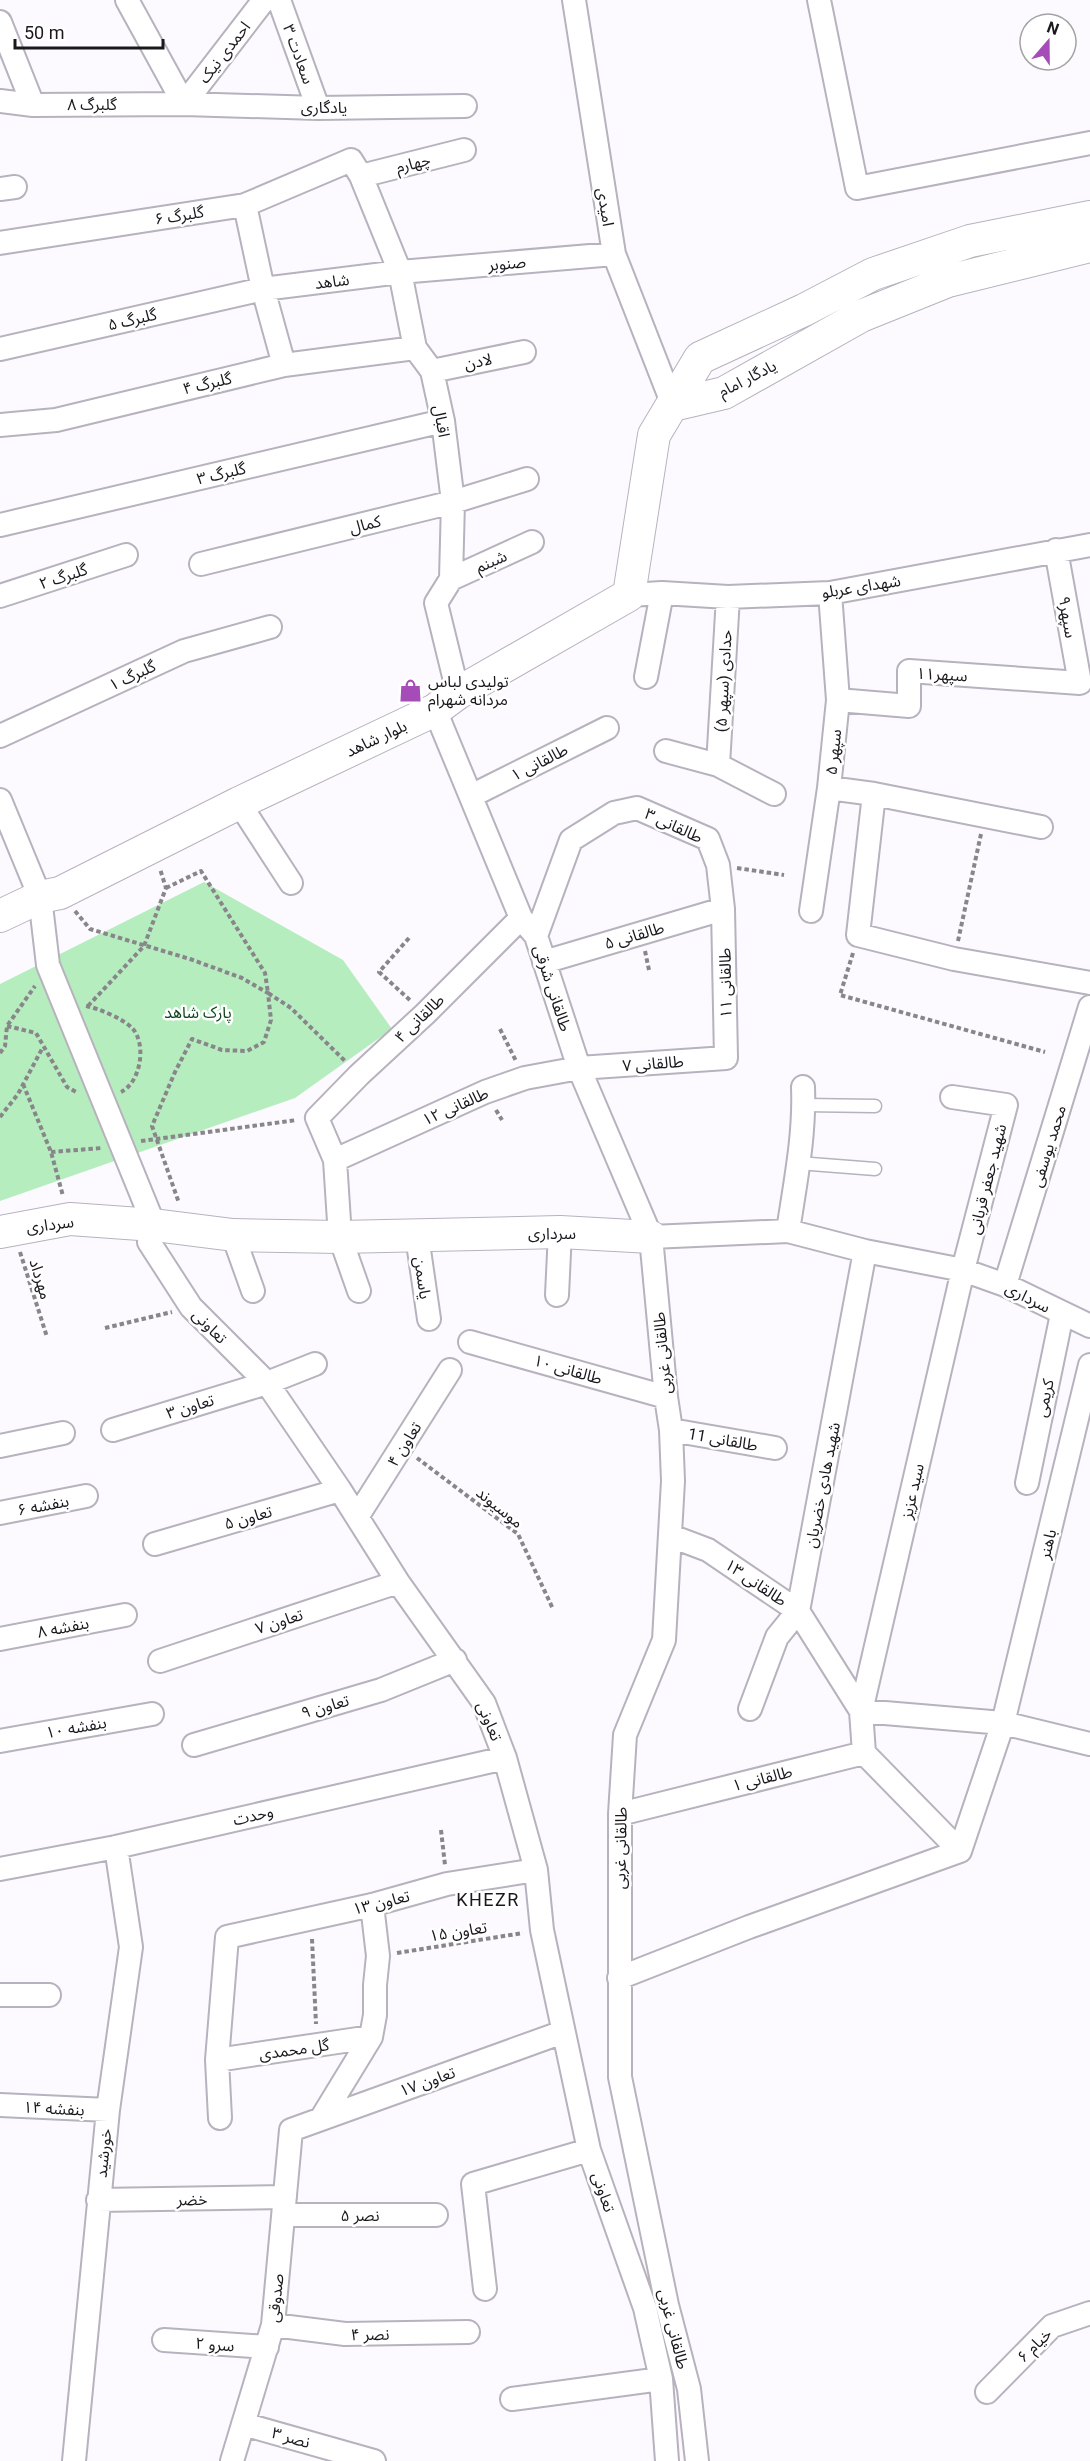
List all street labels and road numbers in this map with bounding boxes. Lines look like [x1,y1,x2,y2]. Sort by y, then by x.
street label: احمدی نیک [194,18,254,87]
street label: سعادت ۳ [279,22,318,87]
street label: گلبرگ ۸ [67,95,117,114]
street label: یادگاری [301,98,347,117]
street label: چهارم [394,150,433,180]
street label: امیدی [593,186,618,228]
street label: گلبرگ ۶ [153,202,206,229]
street label: صنوبر [486,252,527,275]
street label: شاهد [314,270,351,293]
street label: گلبرگ ۵ [106,305,159,334]
street label: لادن [462,349,494,374]
street label: یادگار امام [715,356,781,404]
street label: گلبرگ ۴ [181,369,234,398]
street label: اقبال [428,404,454,439]
street label: گلبرگ ۳ [195,459,248,488]
street label: کمال [347,511,383,538]
street label: شبنم [472,546,511,579]
street label: گلبرگ ۲ [37,560,90,593]
street label: شهدای عربلو [820,571,902,602]
street label: سپهر۹ [1053,595,1081,640]
street label: حدادی (سپهر ۵) [711,629,737,733]
street label: گلبرگ ۱ [106,656,159,695]
street label: سپهر۱۱ [916,664,968,686]
street label: بلوار شاهد [343,716,410,761]
street label: سپهر ۵ [822,728,846,776]
street label: طالقانی ۱ [508,740,571,785]
street label: طالقانی ۳ [642,804,706,847]
street label: طالقانی ۵ [602,918,666,953]
street label: طالقانی شرقی [530,943,575,1034]
street label: طالقانی ۱۱ [715,947,736,1018]
street label: طالقانی ۴ [391,990,448,1047]
street label: طالقانی ۷ [622,1052,685,1075]
street label: طالقانی ۱۲ [419,1083,491,1129]
street label: محمد یوسفی [1027,1103,1070,1190]
street label: شهید جعفر قربانی [965,1122,1010,1236]
street label: سرداری [25,1212,75,1237]
street label: سرداری [528,1224,576,1243]
street label: یاسمن [410,1255,435,1301]
street label: مهرداد [25,1257,56,1302]
street label: سرداری [1002,1278,1053,1317]
street label: تعاونی [188,1305,231,1348]
street label: طالقانی غربی [649,1311,676,1395]
street label: طالقانی ۱۰ [531,1351,605,1388]
street label: کریمی [1031,1377,1058,1419]
street label: تعاون ۳ [164,1390,217,1423]
street label: تعاون ۴ [383,1418,426,1470]
street label: شهید هادی خضریان [801,1421,844,1550]
street label: طالقانی 11 [687,1424,759,1455]
street label: سید عزیز [897,1462,928,1522]
street label: موسیوند [472,1483,527,1532]
street label: بنفشه ۶ [16,1491,71,1520]
street label: تعاون ۵ [222,1502,275,1533]
street label: باهنر [1034,1527,1060,1562]
street label: طالقانی ۱۳ [721,1555,790,1610]
street label: تعاون ۷ [253,1605,306,1638]
street label: بنفشه ۸ [36,1613,91,1642]
street label: تعاون ۹ [299,1691,352,1722]
street label: تعاونی [473,1699,506,1744]
street label: بنفشه ۱۰ [44,1713,108,1742]
street label: طالقانی ۱ [730,1762,794,1795]
street label: وحدت [231,1802,275,1829]
street label: طالقانی غربی [610,1807,631,1889]
street label: تعاون ۱۳ [351,1886,412,1919]
street label: تعاون ۱۵ [428,1918,489,1945]
street label: گل محمدی [258,2035,331,2064]
street label: تعاون ۱۷ [397,2062,458,2100]
street label: بنفشه ۱۴ [23,2097,85,2120]
street label: خورشید [91,2127,116,2179]
street label: تعاونی [588,2170,619,2215]
street label: خضر [175,2190,208,2209]
street label: نصر ۵ [341,2206,379,2225]
street label: صدوقی [263,2273,288,2323]
street label: طالقانی غربی [654,2287,693,2371]
street label: خیام ۶ [1013,2324,1058,2369]
street label: نصر ۴ [350,2325,390,2344]
street label: سرو ۲ [195,2334,235,2355]
street label: نصر ۳ [270,2423,312,2452]

